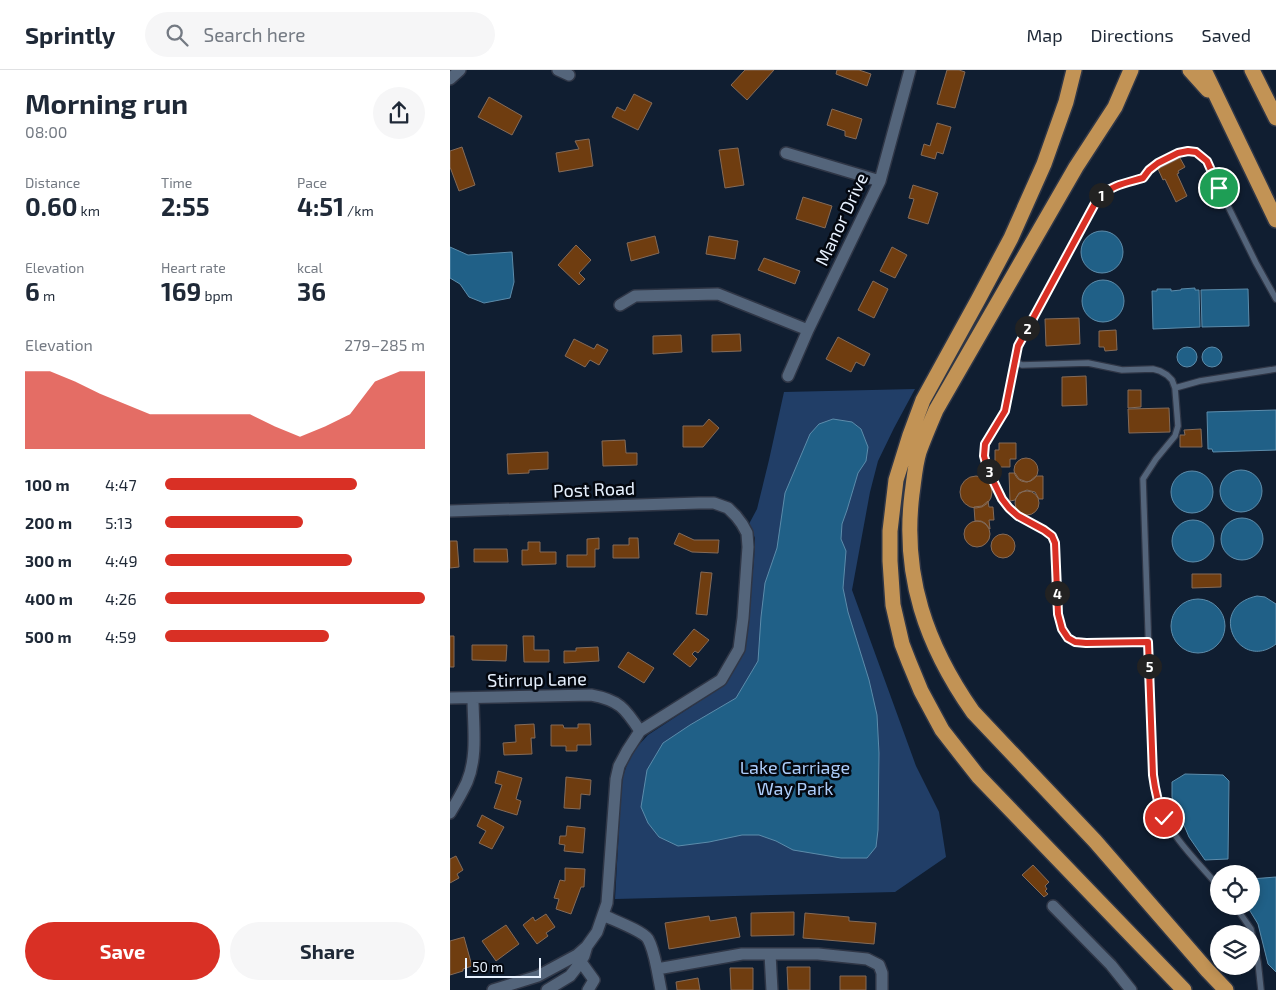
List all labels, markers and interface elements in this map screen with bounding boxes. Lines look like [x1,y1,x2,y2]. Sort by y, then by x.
search box [145,12,495,57]
text: Sprintly [25,20,115,49]
icon: search [163,21,191,49]
text: Search here [203,23,306,46]
text: Map [1026,24,1063,46]
text: Directions [1091,24,1174,46]
text: Saved [1202,24,1251,46]
text: Morning run [25,86,188,120]
button: share [373,87,425,139]
text: 08:00 [25,122,67,141]
pin [1198,167,1240,209]
street label: Manor Drive [810,169,872,269]
text: Distance [25,174,80,191]
text: Time [161,174,192,191]
text: Pace [297,174,327,191]
icon: arrive [1205,174,1233,202]
pin: 1 [1088,182,1114,208]
text: 1 [1098,187,1105,204]
text: 0.60 [25,191,77,221]
text: 2:55 [161,191,210,221]
text: 4:51 [297,191,344,221]
text: km [77,202,100,219]
text: /km [344,202,374,219]
text: Elevation [25,259,84,276]
text: Heart rate [161,259,226,276]
text: kcal [297,259,323,276]
text: 6 [25,276,40,306]
text: 169 [161,276,201,306]
text: 36 [297,276,326,306]
text: m [40,287,55,304]
text: bpm [201,287,233,304]
pin: 2 [1014,316,1040,340]
text: 2 [1023,320,1032,337]
text: Elevation [25,335,93,354]
text: 279–285 m [344,335,425,354]
pin: 3 [976,458,1002,484]
text: 3 [986,463,993,480]
text: 100 m [25,475,70,494]
text: 4:47 [105,475,137,494]
street label: Post Road [553,477,635,501]
text: 200 m [25,513,72,532]
text: 5:13 [105,513,133,532]
text: 300 m [25,551,72,570]
text: 4:49 [105,551,138,570]
pin: 4 [1044,580,1070,606]
text: 4 [1053,585,1062,602]
text: 400 m [25,589,73,608]
text: 4:26 [105,589,137,608]
text: 500 m [25,627,72,646]
text: 4:59 [105,627,136,646]
pin: 5 [1136,654,1162,678]
text: 5 [1146,658,1153,675]
street label: Stirrup Lane [487,667,587,691]
park label: Lake Carriage Way Park [740,756,850,799]
pin [1143,797,1185,839]
icon: check [1150,804,1178,832]
map controls [1210,865,1260,975]
button: locate [1210,865,1260,915]
button: Save [25,922,220,980]
button: Share [230,922,425,980]
button: layers [1210,925,1260,975]
scale bar [465,955,541,978]
text: 50 m [472,958,503,975]

